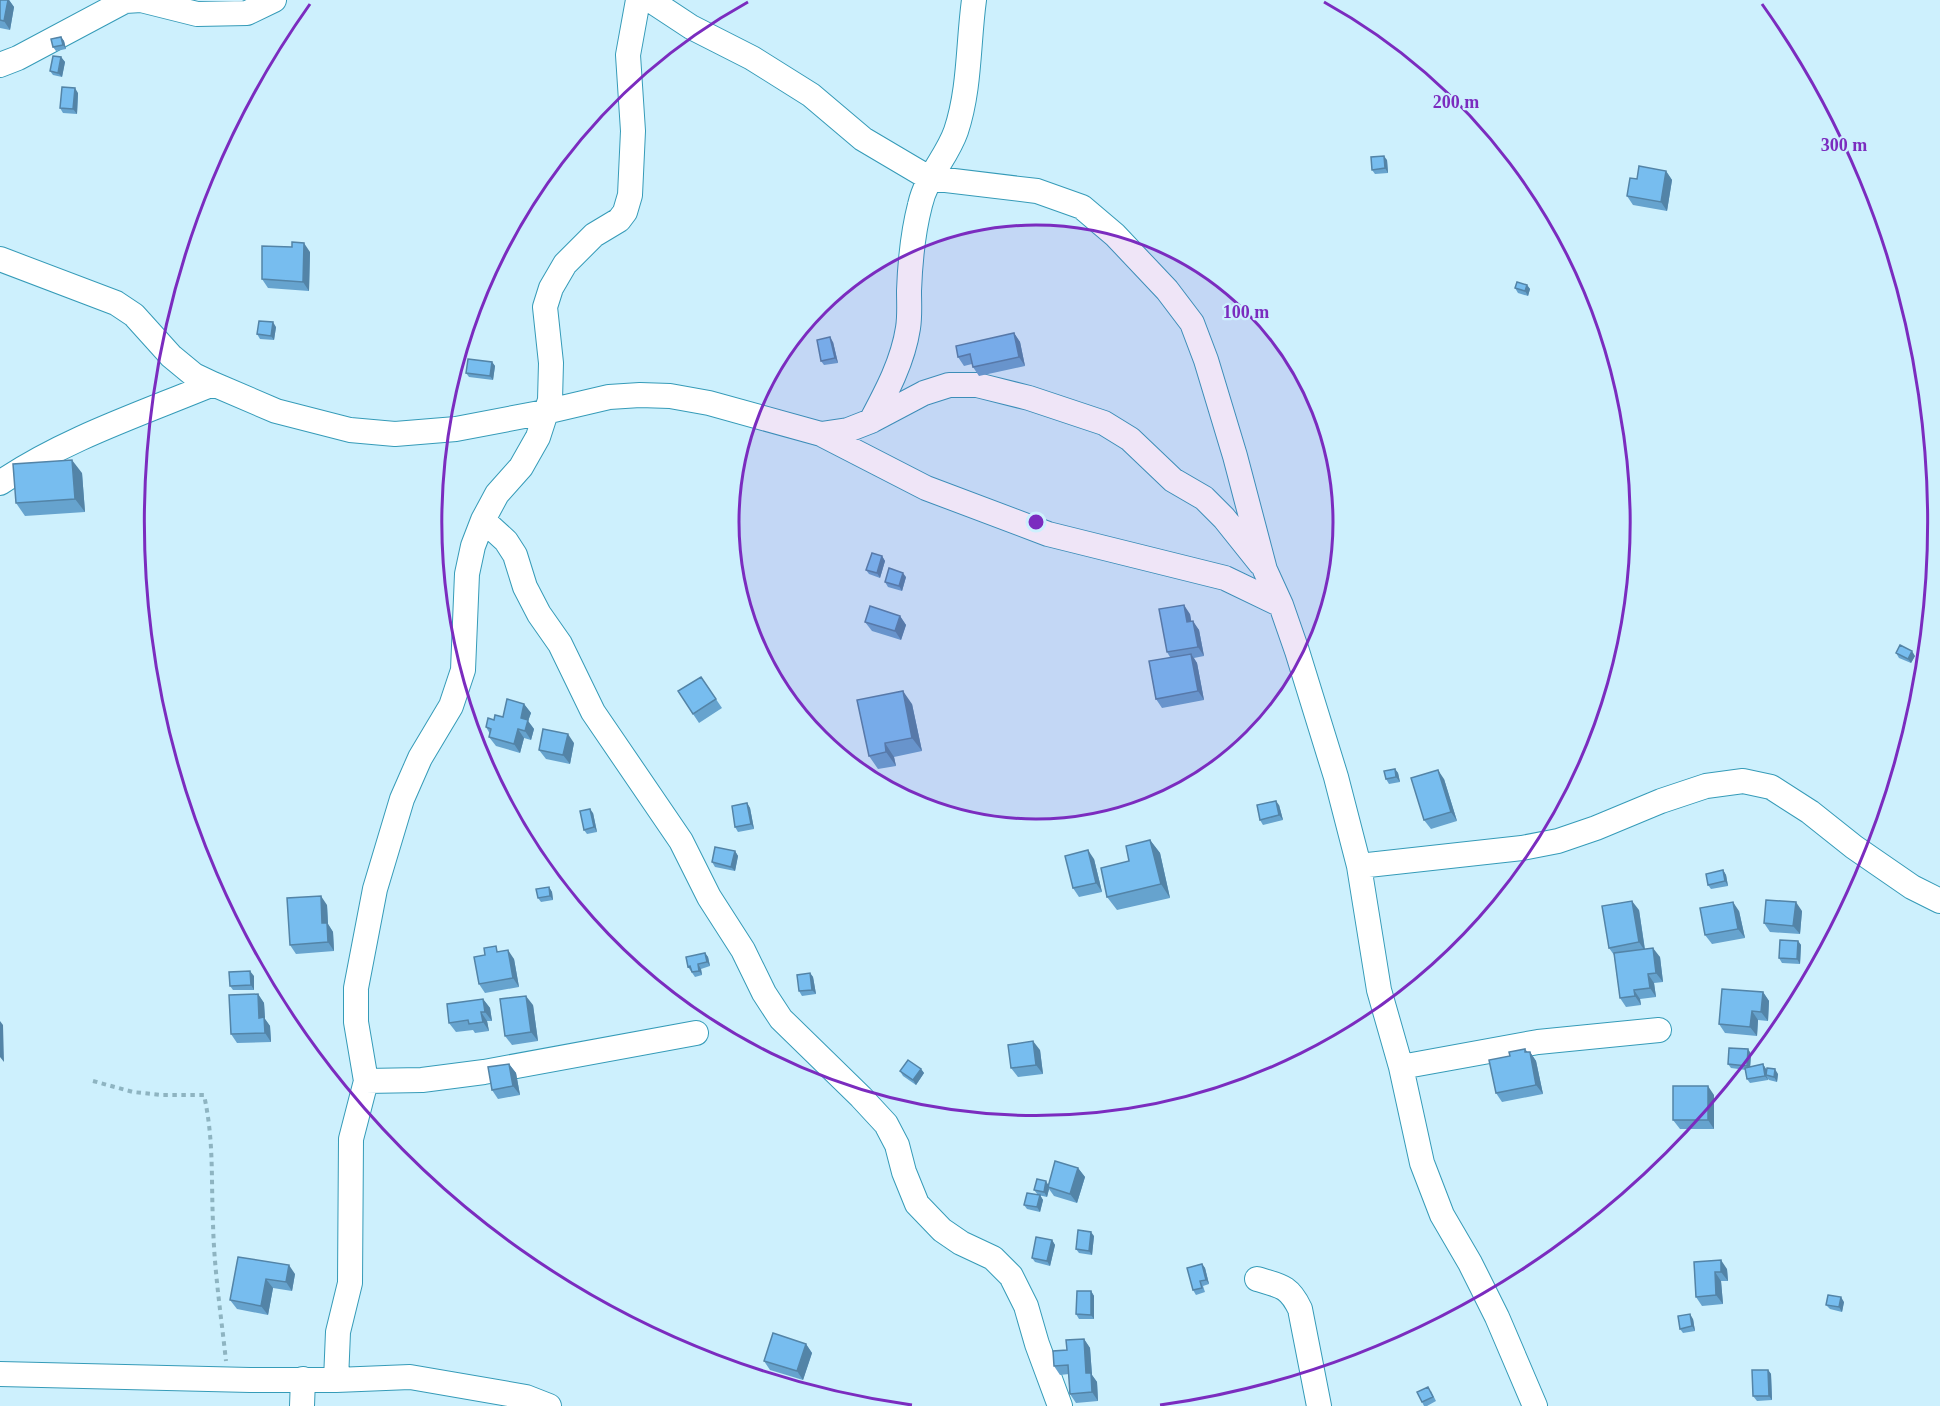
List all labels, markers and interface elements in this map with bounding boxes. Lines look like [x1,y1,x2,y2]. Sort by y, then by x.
text: 200 m [1433,92,1479,112]
text: 300 m [1821,135,1867,155]
text: 100 m [1223,302,1269,322]
centre of rings [1026,512,1046,532]

